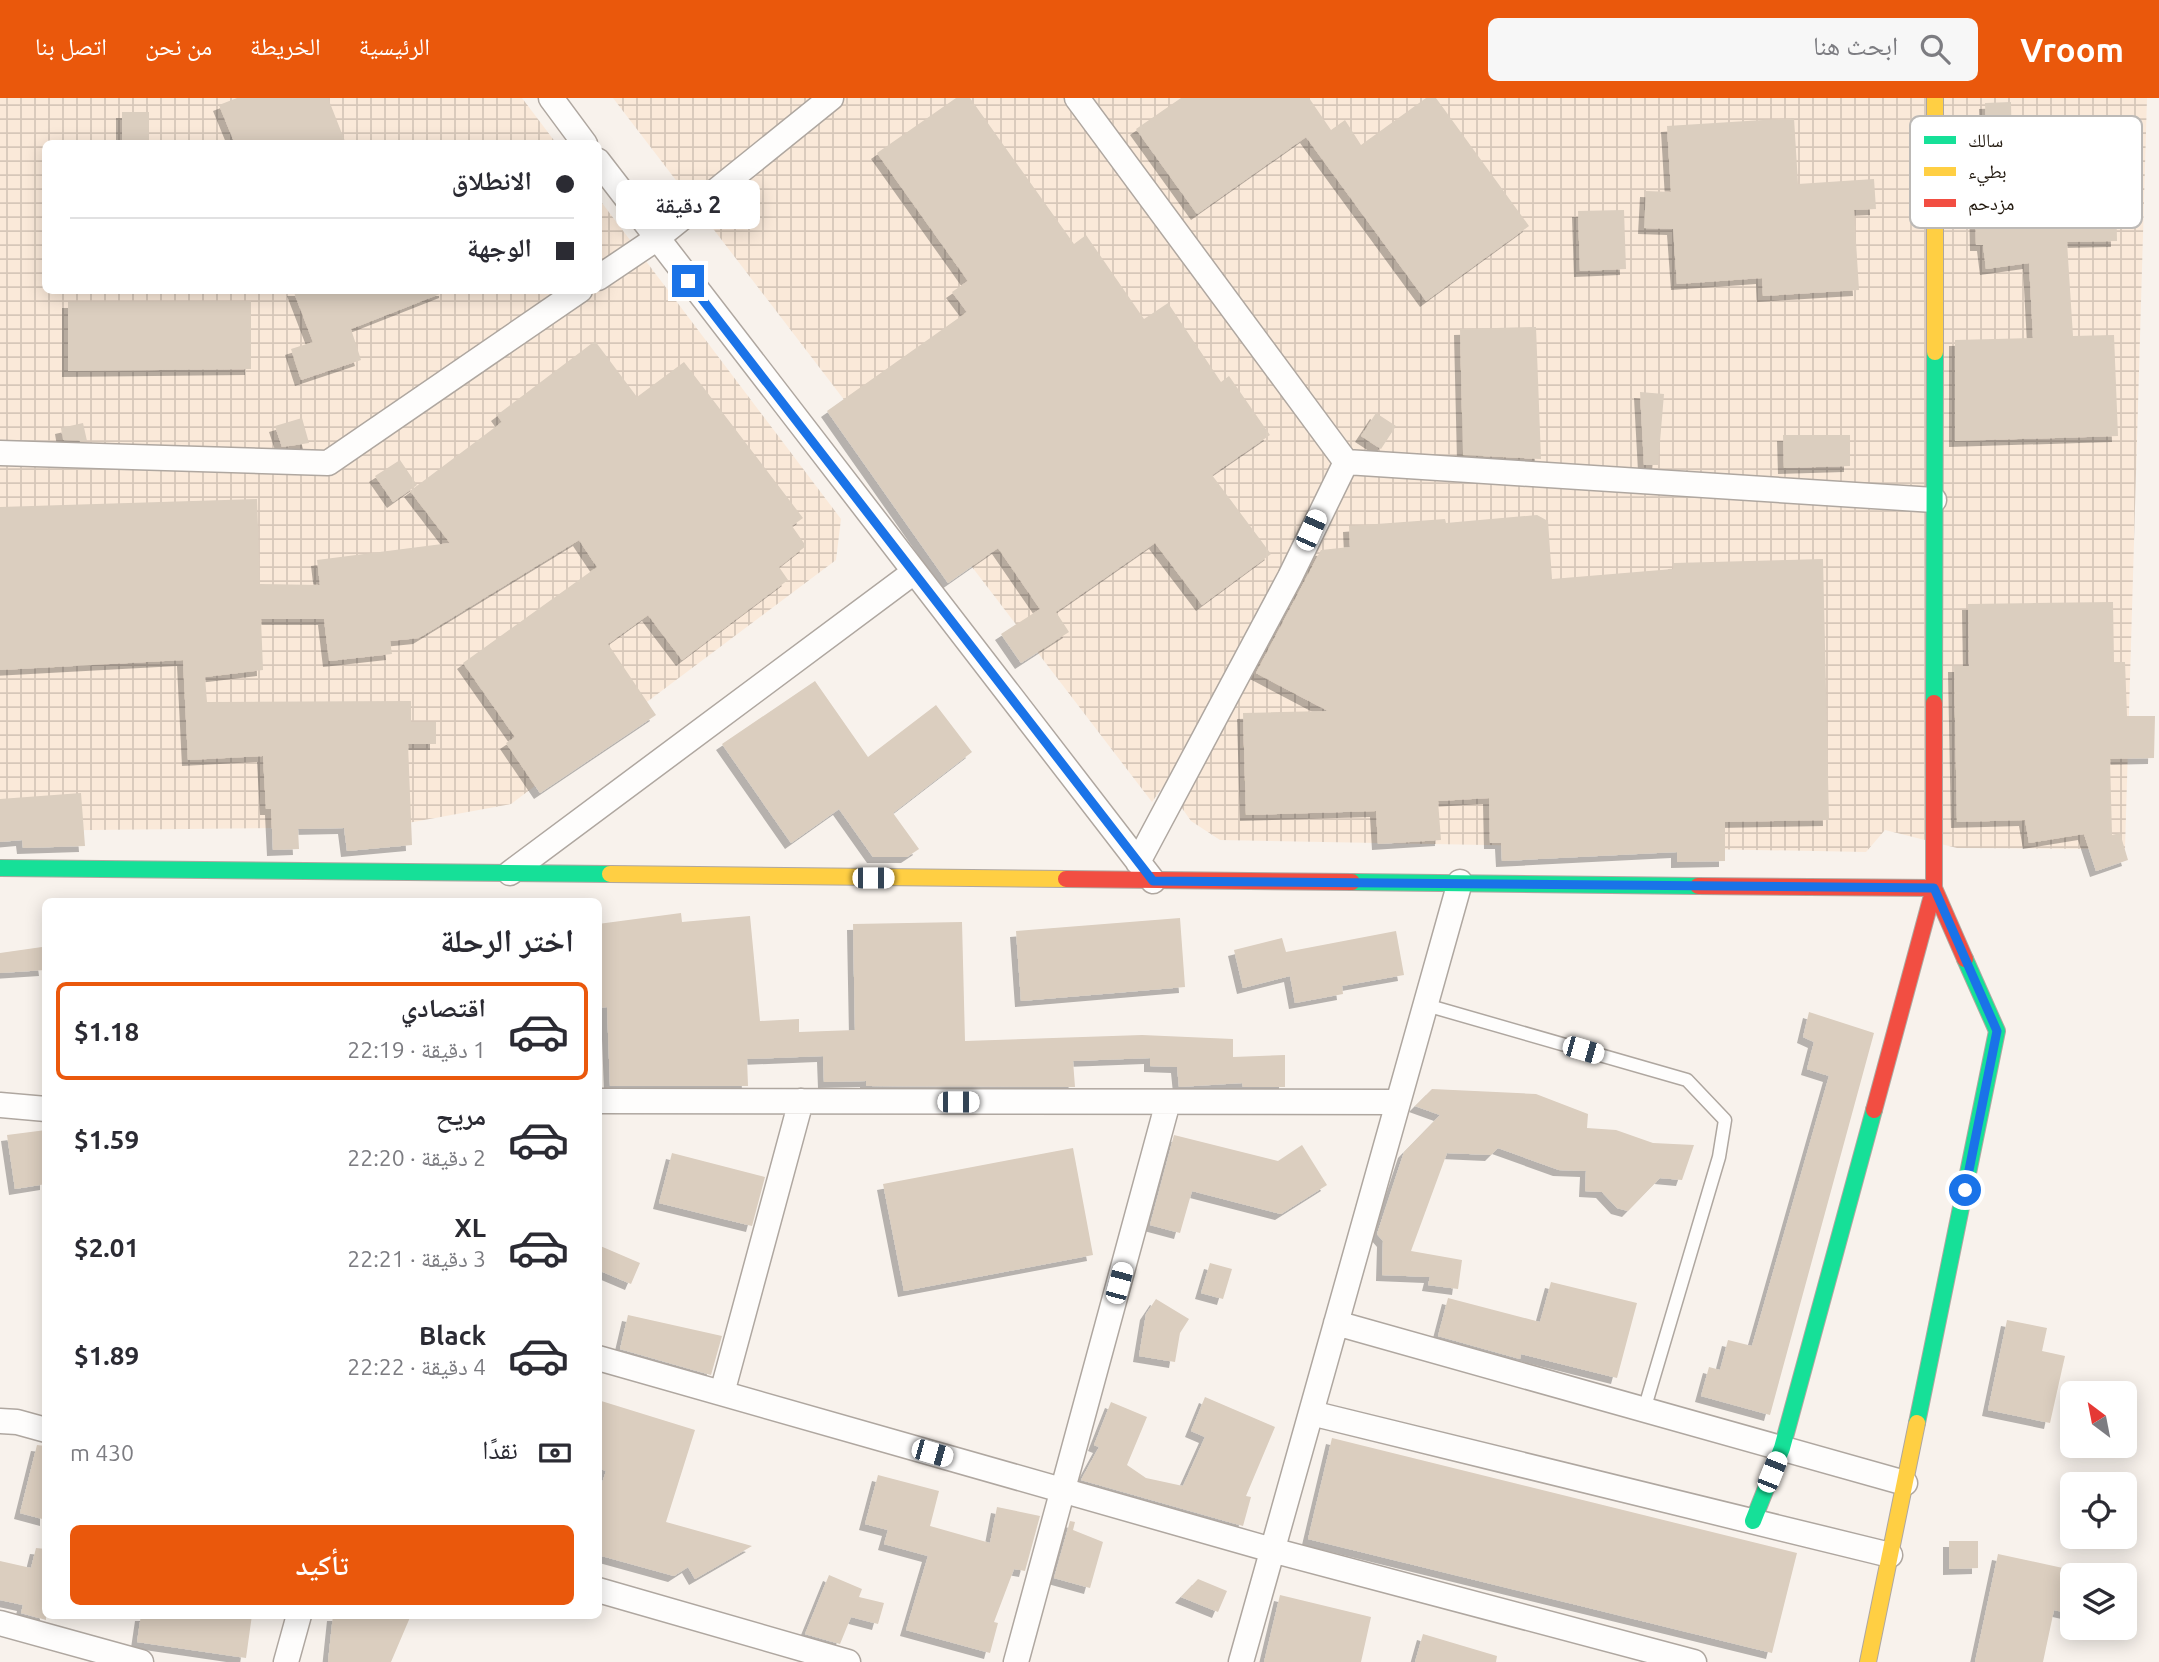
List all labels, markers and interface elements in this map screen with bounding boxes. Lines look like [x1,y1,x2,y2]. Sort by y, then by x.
search box [1488,18,1978,81]
icon: search [1916,30,1954,68]
text: ابحث هنا [1813,31,1898,60]
text: Vroom [2020,31,2124,68]
text: اتصل بنا [35,33,107,60]
text: من نحن [145,33,212,60]
text: الخريطة [250,33,321,60]
text: الرئيسية [359,33,430,60]
legend [1910,116,2142,228]
text: سالك [1968,129,2003,151]
text: بطيء [1968,160,2007,187]
text: الانطلاق [452,166,532,195]
callout: 2 دقيقة [616,180,760,228]
text: 2 دقيقة [655,192,721,217]
text: مزدحم [1968,192,2014,216]
text: الوجهة [467,233,532,262]
route end [672,265,704,297]
car [1293,507,1330,553]
car [853,868,895,889]
text: اختر الرحلة [440,922,574,958]
text: اقتصادي [401,993,486,1022]
icon: car [507,1000,570,1063]
text: $1.18 [74,1017,139,1046]
car [1560,1034,1607,1066]
text: 1 دقيقة · 22:19 [347,1037,486,1062]
car [938,1092,980,1113]
text: مريح [436,1101,486,1130]
icon: car [507,1108,570,1171]
text: $1.59 [74,1125,139,1154]
text: 2 دقيقة · 22:20 [347,1145,486,1170]
route start [1949,1174,1981,1206]
text: XL [455,1213,486,1242]
icon: car [507,1216,570,1279]
text: $2.01 [74,1233,139,1262]
text: 3 دقيقة · 22:21 [347,1246,486,1271]
car [1104,1260,1135,1306]
text: Black [419,1321,486,1350]
icon: car [507,1324,570,1387]
text: $1.89 [74,1341,139,1370]
text: 4 دقيقة · 22:22 [347,1354,486,1379]
north arrow [2060,1381,2137,1458]
map controls [2060,1381,2137,1640]
icon: cash [536,1434,574,1472]
text: نقدًا [482,1435,518,1464]
car [909,1437,956,1469]
text: 430 m [70,1440,134,1465]
car [1755,1449,1790,1495]
button: locate [2060,1472,2137,1549]
button: تأكيد [70,1525,574,1605]
button: layers [2060,1563,2137,1640]

